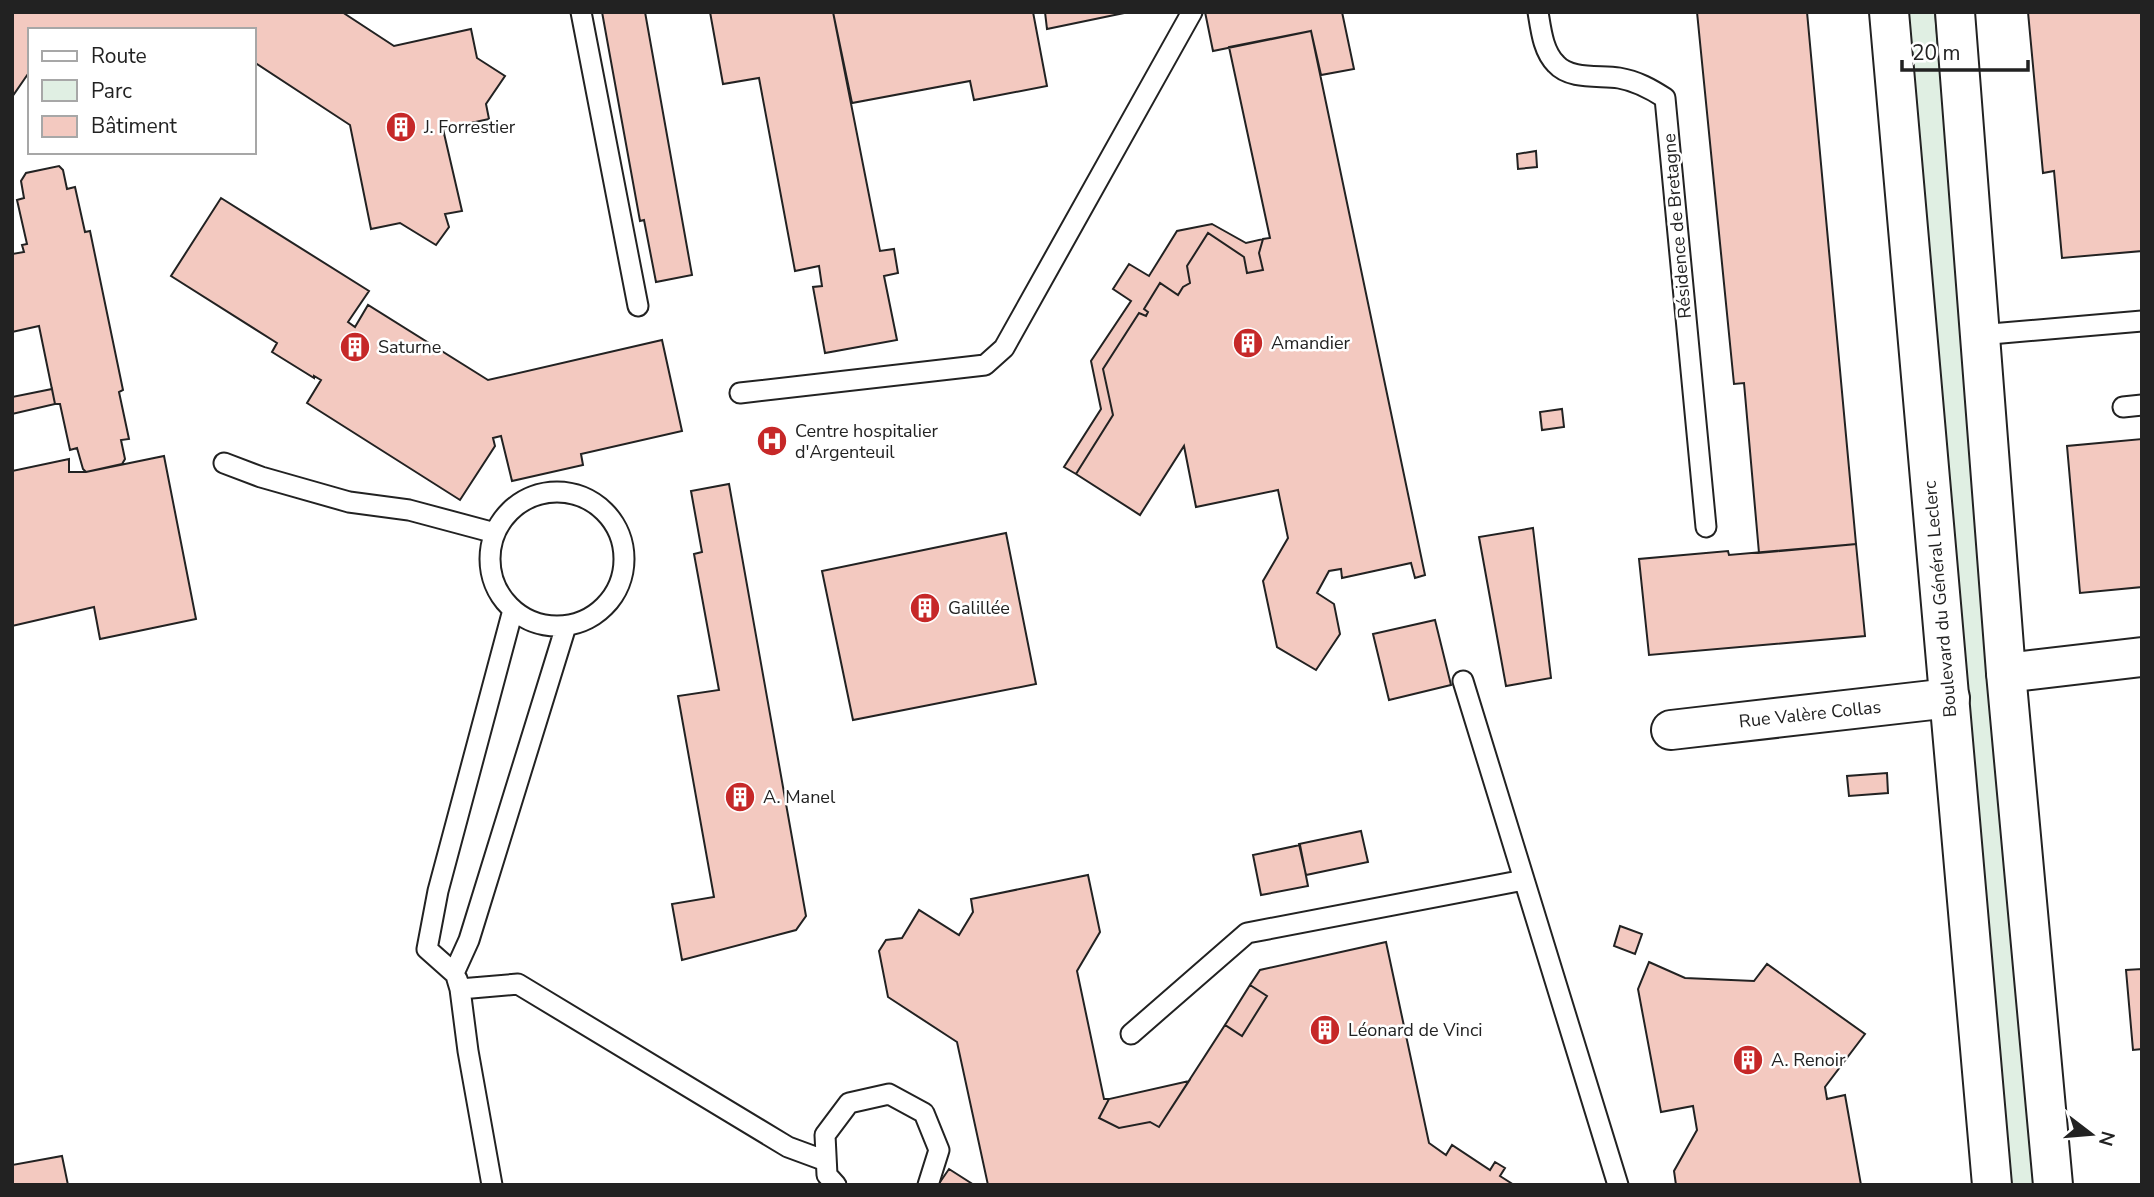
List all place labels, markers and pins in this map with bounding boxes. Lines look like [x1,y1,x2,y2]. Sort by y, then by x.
building icon: J. Forrestier [384,110,418,144]
place label: J. Forrestier [423,115,516,139]
building icon: Amandier [1231,326,1265,360]
building icon: Saturne [338,330,372,364]
place label: Amandier [1271,331,1351,355]
place label: Saturne [378,335,441,359]
place label: Centre hospitalier d'Argenteuil [795,419,939,464]
hospital icon: Centre hospitalier d'Argenteuil [755,424,789,458]
building icon: Galillée [908,591,942,625]
place label: Galillée [948,596,1010,620]
building icon: A. Manel [723,780,757,814]
place label: A. Manel [763,785,836,809]
building icon: Léonard de Vinci [1308,1013,1342,1047]
place label: Léonard de Vinci [1348,1018,1483,1042]
building icon: A. Renoir [1731,1043,1765,1077]
place label: A. Renoir [1771,1048,1846,1072]

